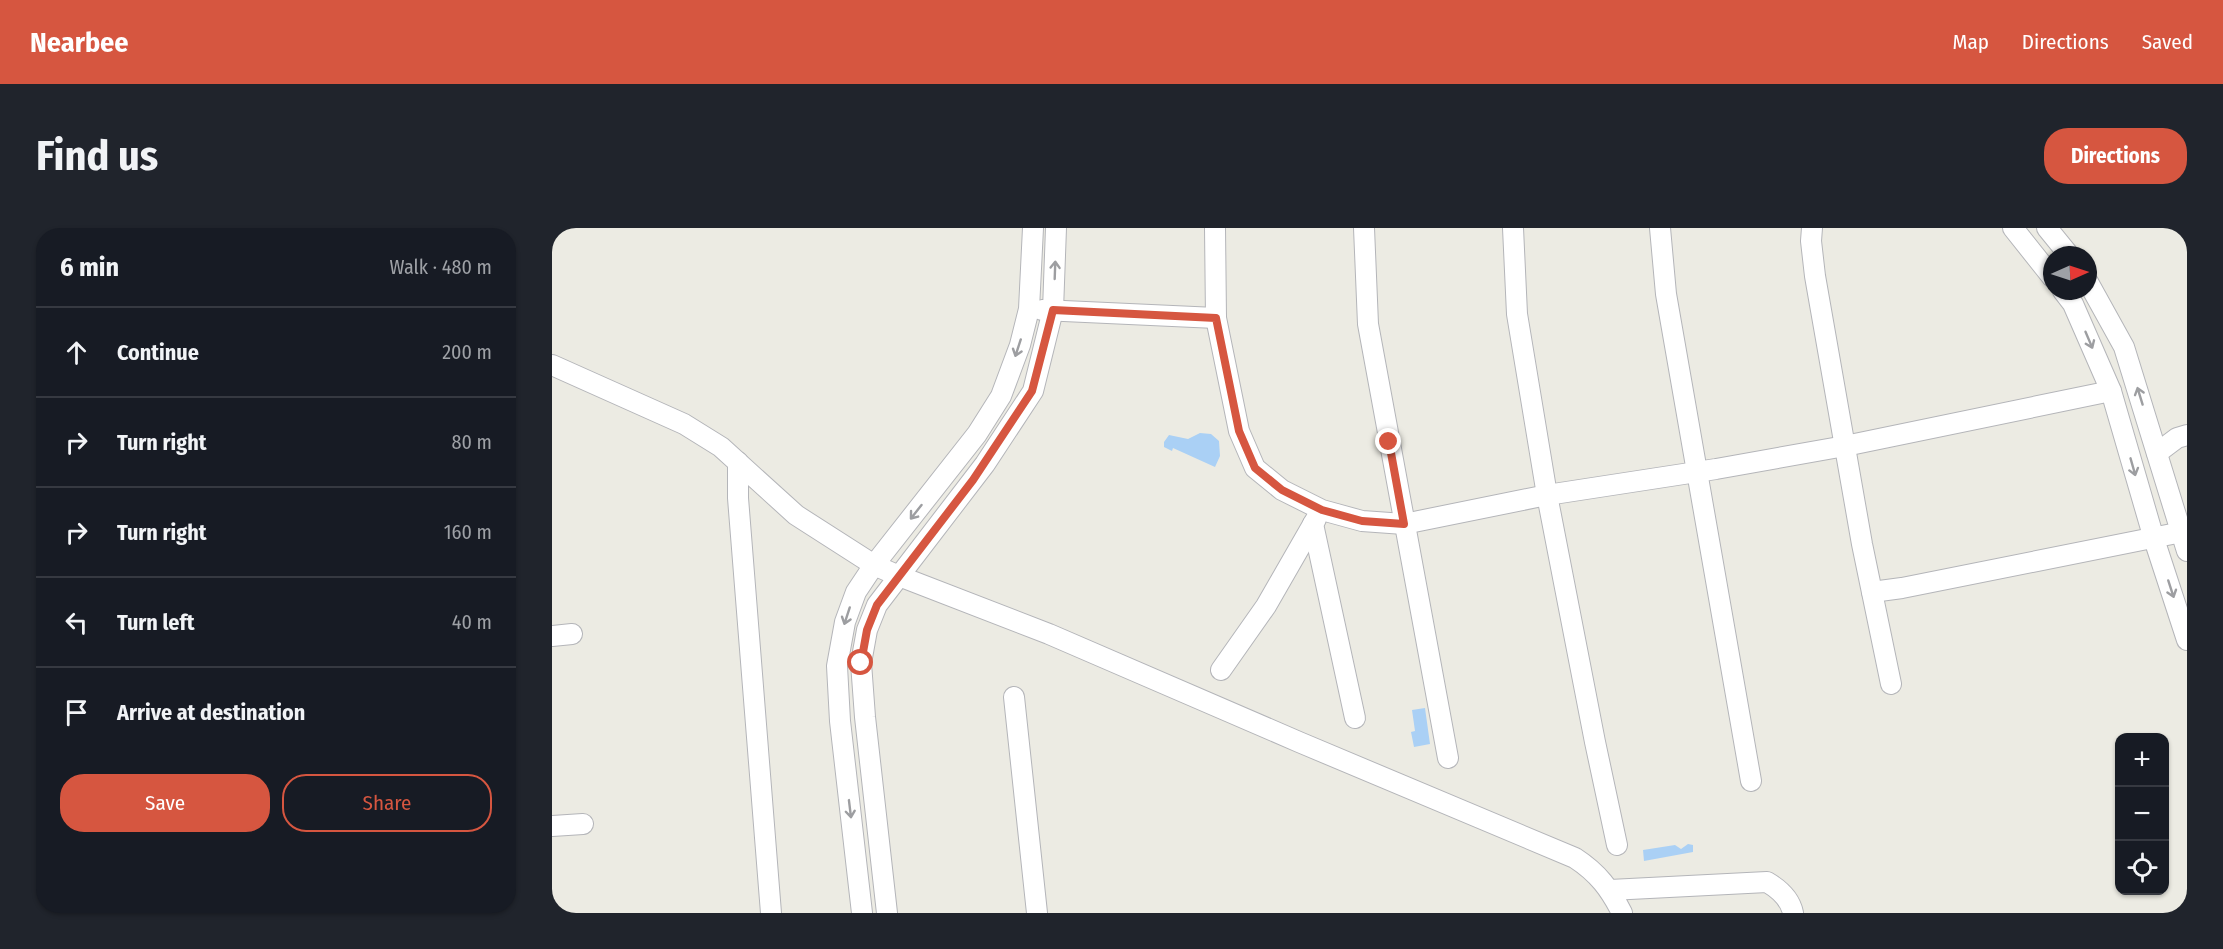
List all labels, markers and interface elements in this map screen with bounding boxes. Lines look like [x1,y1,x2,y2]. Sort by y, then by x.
text: Nearbee [30,26,129,59]
text: Map [1952,29,1989,55]
text: Directions [2022,29,2109,55]
text: Saved [2142,29,2193,55]
button: Directions [2044,128,2187,184]
text: Find us [36,131,158,181]
north arrow [2043,246,2097,300]
text: 6 min [60,252,119,283]
text: Walk · 480 m [390,255,492,279]
one-way arrow [1049,260,1060,280]
one-way arrow [2084,330,2095,348]
icon: ahead [60,336,93,369]
one-way arrow [1012,338,1023,357]
text: Continue [117,339,199,366]
text: 200 m [442,340,492,364]
one-way arrow [2134,387,2145,406]
icon: right [60,426,93,459]
route end [1375,428,1401,454]
text: Turn right [117,429,206,456]
text: 80 m [452,430,492,454]
one-way arrow [2128,457,2139,476]
one-way arrow [909,504,922,520]
icon: right [60,516,93,549]
text: Turn right [117,519,206,546]
text: 160 m [444,520,492,544]
one-way arrow [2166,579,2177,598]
icon: left [60,606,93,639]
one-way arrow [841,606,852,625]
text: Turn left [117,609,195,636]
text: 40 m [452,610,492,634]
route start [847,649,873,675]
icon: arrive [60,696,93,729]
text: Arrive at destination [117,699,305,726]
map controls [2115,733,2169,895]
button: + [2115,733,2169,787]
button: Save [60,774,270,832]
button: Share [282,774,492,832]
button: − [2115,787,2169,841]
one-way arrow [845,799,856,819]
button: locate [2115,841,2169,895]

